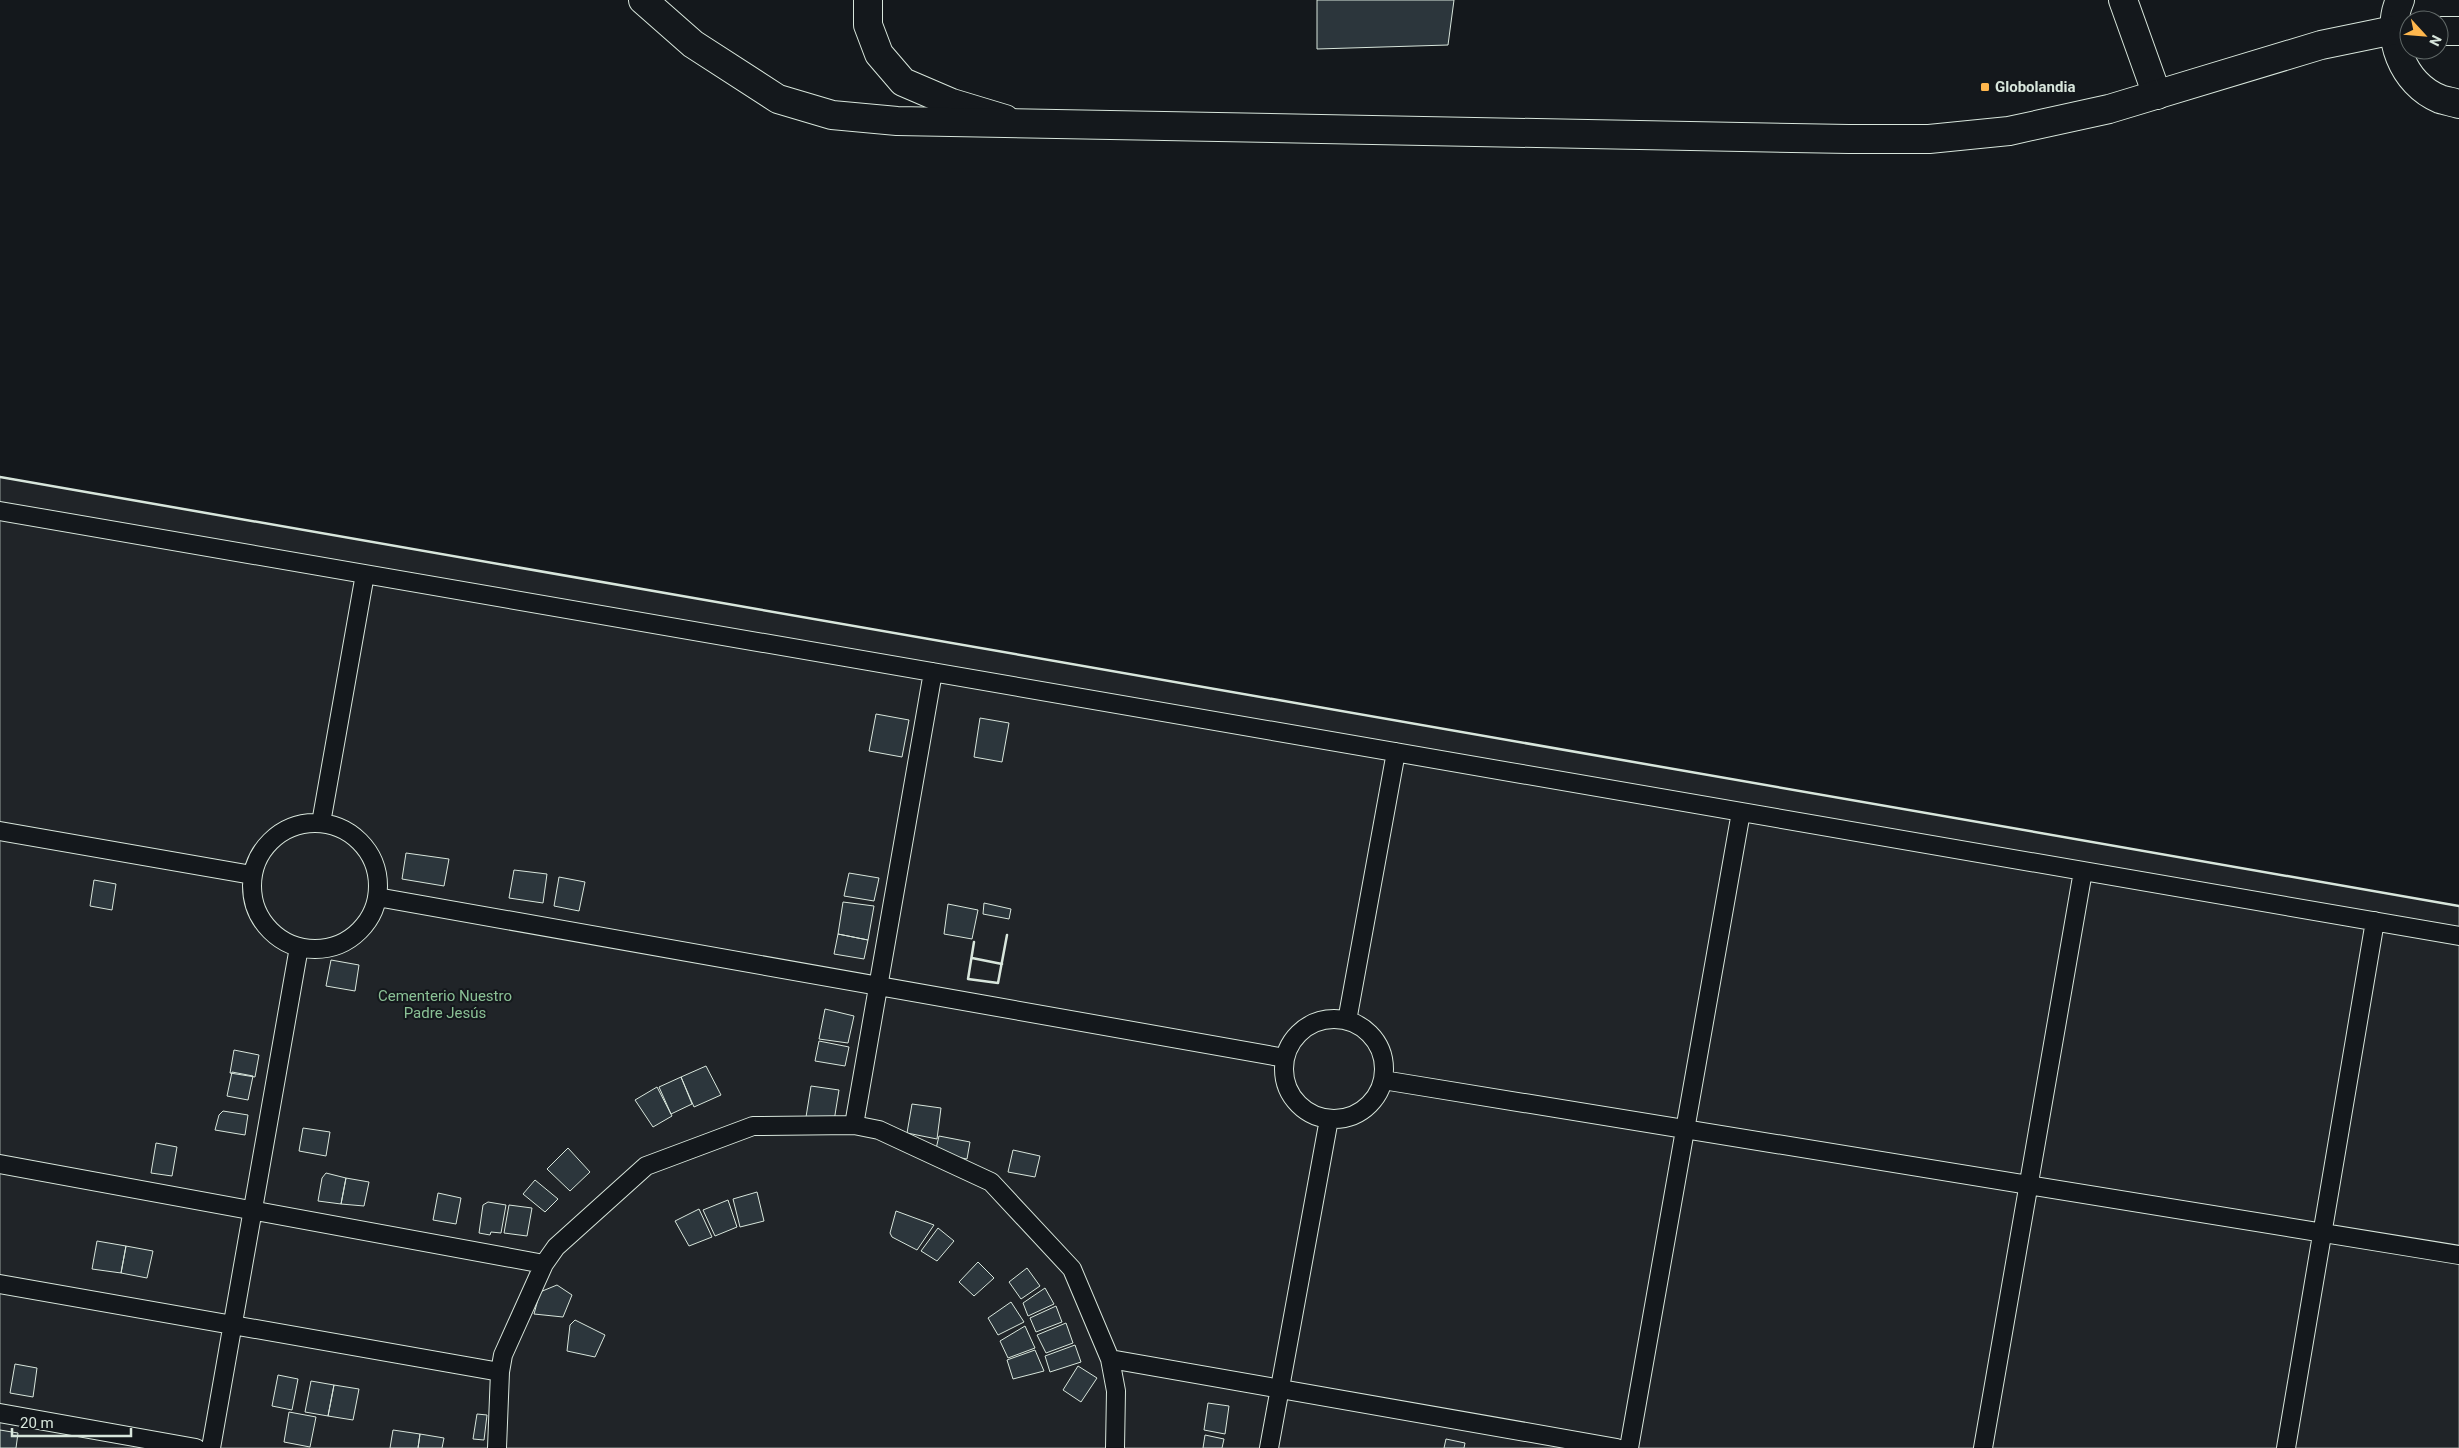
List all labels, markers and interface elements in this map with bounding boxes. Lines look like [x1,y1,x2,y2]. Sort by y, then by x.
north arrow [2399,10,2449,60]
text: N [2426,33,2445,49]
place label: Globolandia [1995,78,2075,96]
marker: Globolandia [1979,81,1991,93]
park label: Cementerio Nuestro Padre Jesús [378,987,512,1022]
scale bar [12,1406,131,1438]
text: 20 m [20,1414,54,1432]

